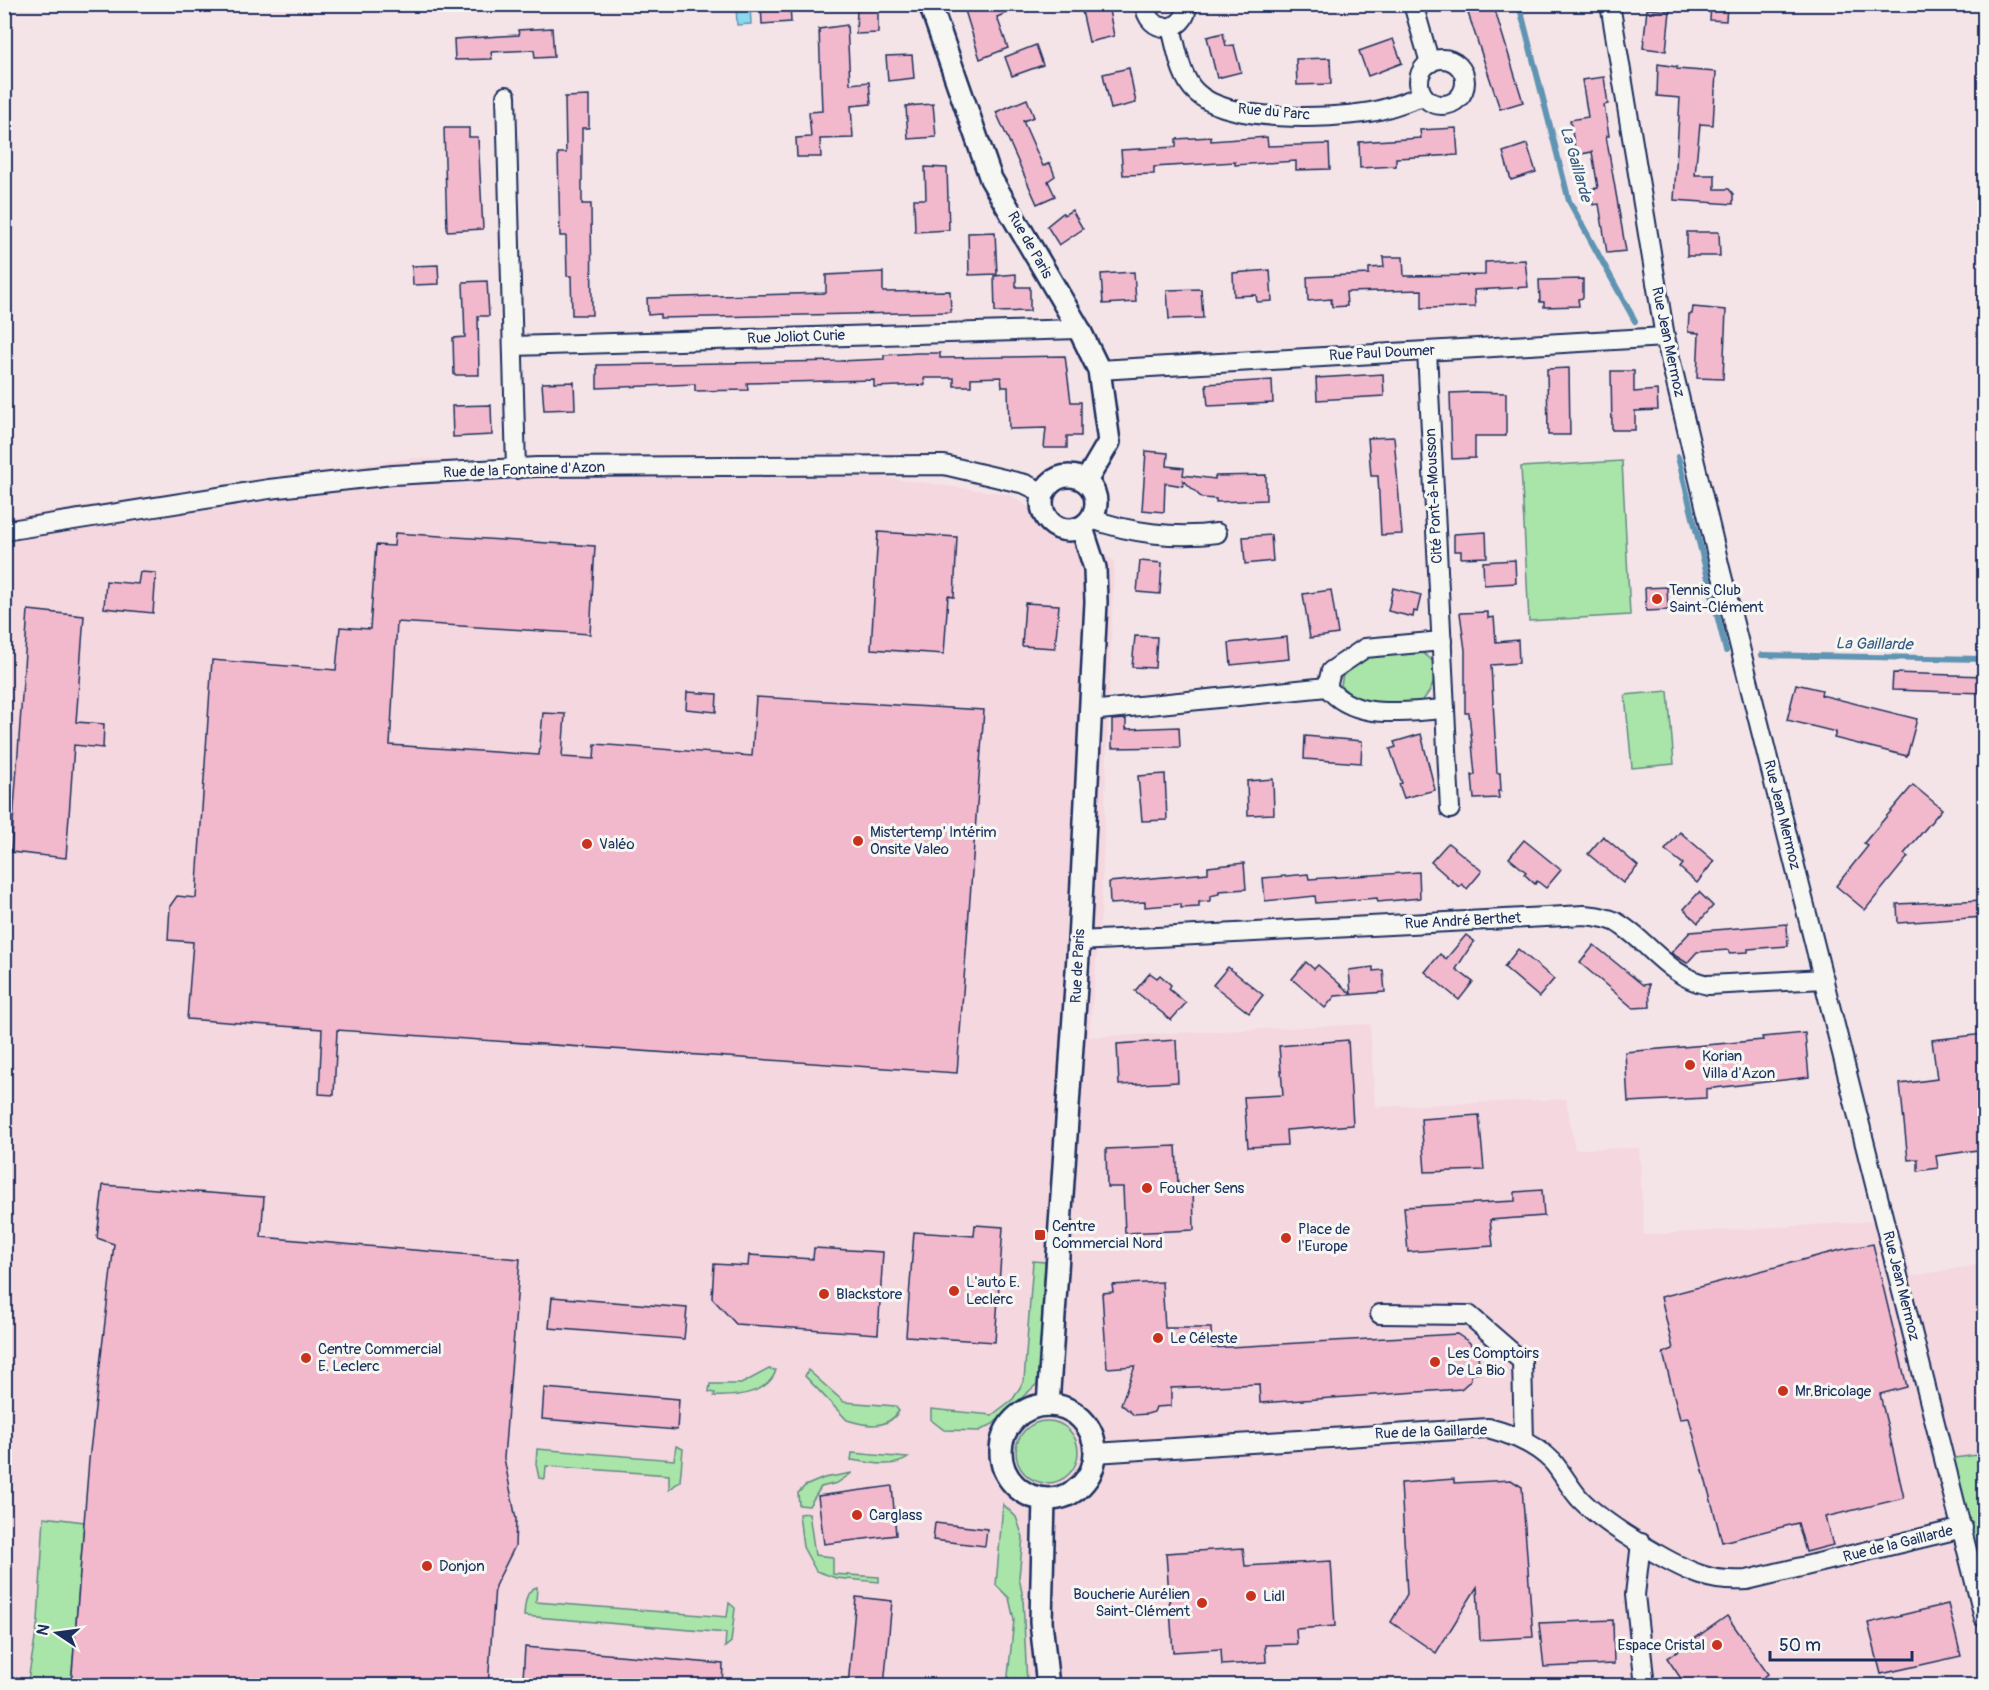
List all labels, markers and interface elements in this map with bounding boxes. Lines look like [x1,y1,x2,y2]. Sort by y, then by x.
street label: Rue du Parc [1237,99,1311,125]
water label: La Gaillarde [1556,124,1597,206]
street label: Rue de Paris [1003,208,1057,282]
street label: Rue Jean Mermoz [1647,285,1689,399]
street label: Rue Joliot Curie [747,326,846,348]
street label: Rue Paul Doumer [1328,341,1436,365]
street label: Cité Pont-à-Mousson [1421,428,1447,564]
street label: Rue de la Fontaine d'Azon [443,458,605,482]
place label: Tennis Club Saint-Clément [1669,581,1765,617]
marker: Tennis Club Saint-Clément [1650,592,1664,606]
water label: La Gaillarde [1835,633,1915,655]
street label: Rue Jean Mermoz [1759,758,1805,872]
place label: Mistertemp' Intérim Onsite Valeo [870,823,996,859]
marker: Mistertemp' Intérim Onsite Valeo [851,834,865,848]
place label: Valéo [599,835,635,854]
marker: Valéo [580,837,594,851]
street label: Rue André Berthet [1404,908,1523,934]
street label: Rue de Paris [1067,928,1089,1004]
place label: Korian Villa d'Azon [1702,1047,1775,1083]
marker: Korian Villa d'Azon [1683,1058,1697,1072]
place label: Foucher Sens [1159,1179,1245,1198]
marker: Foucher Sens [1140,1181,1154,1195]
place label: Centre Commercial Nord [1052,1217,1163,1253]
place label: Place de l'Europe [1298,1220,1351,1256]
marker: Centre Commercial Nord [1033,1228,1047,1242]
street label: Rue Jean Mermoz [1878,1229,1924,1343]
marker: Place de l'Europe [1279,1231,1293,1245]
place label: L'auto E. Leclerc [966,1273,1020,1309]
marker: L'auto E. Leclerc [947,1284,961,1298]
place label: Blackstore [836,1285,903,1304]
marker: Blackstore [817,1287,831,1301]
place label: Le Céleste [1170,1329,1238,1348]
marker: Le Céleste [1151,1331,1165,1345]
place label: Centre Commercial E. Leclerc [318,1340,442,1376]
place label: Les Comptoirs De La Bio [1447,1344,1539,1380]
marker: Centre Commercial E. Leclerc [299,1351,313,1365]
marker: Les Comptoirs De La Bio [1428,1355,1442,1369]
place label: Mr.Bricolage [1795,1382,1872,1401]
marker: Mr.Bricolage [1776,1384,1790,1398]
street label: Rue de la Gaillarde [1374,1421,1488,1443]
place label: Carglass [869,1506,922,1525]
marker: Carglass [850,1508,864,1522]
street label: Rue de la Gaillarde [1841,1521,1955,1567]
place label: Donjon [439,1557,485,1576]
marker: Donjon [420,1559,434,1573]
place label: Boucherie Aurélien Saint-Clément [1073,1585,1191,1621]
place label: Lidl [1263,1587,1285,1606]
marker: Lidl [1244,1589,1258,1603]
marker: Boucherie Aurélien Saint-Clément [1195,1596,1209,1610]
north arrow [27,1603,87,1663]
text: N [32,1622,54,1637]
scale bar [1770,1624,1912,1662]
text: 50 m [1779,1634,1821,1657]
place label: Espace Cristal [1618,1636,1705,1655]
marker: Espace Cristal [1710,1638,1724,1652]

